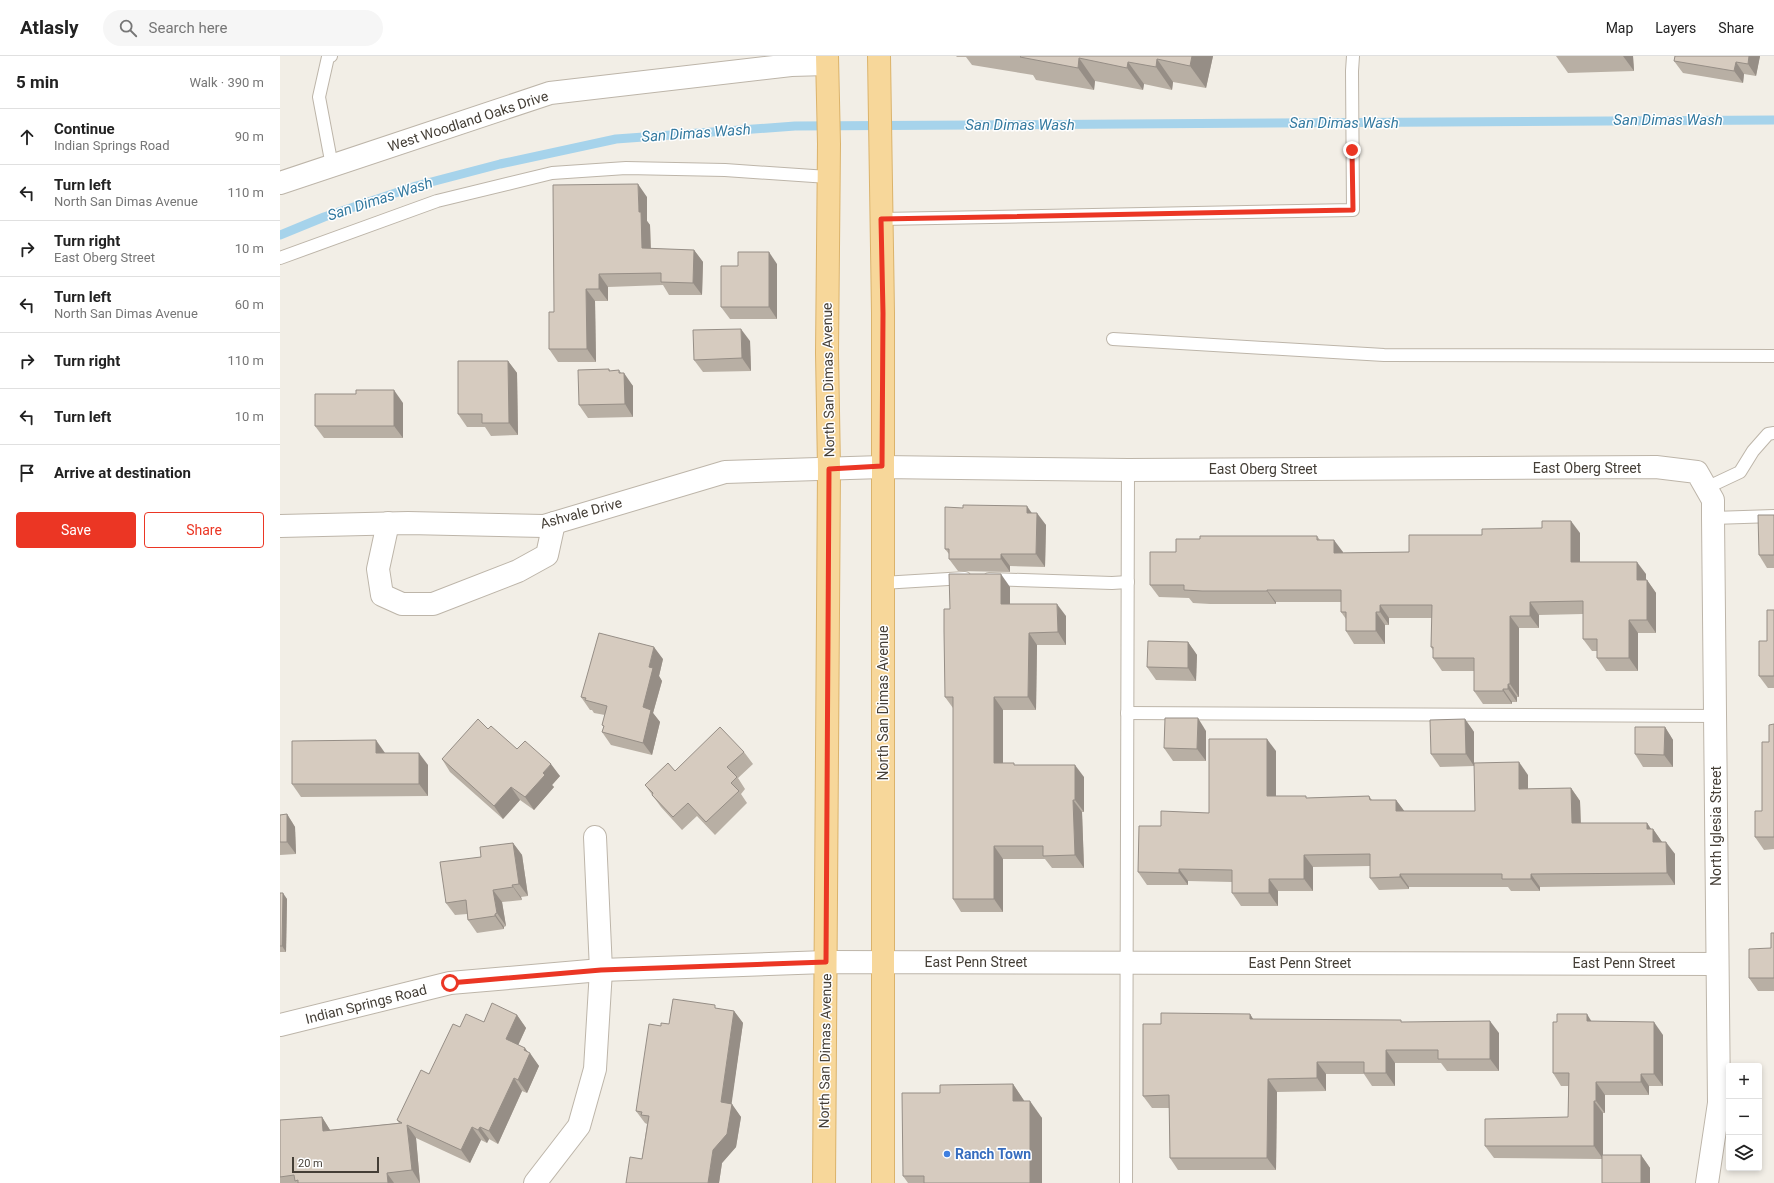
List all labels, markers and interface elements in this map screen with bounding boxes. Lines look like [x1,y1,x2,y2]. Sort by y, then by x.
search box [103,10,383,46]
text: Atlasly [20,16,79,39]
icon: search [117,17,139,39]
text: Search here [149,19,228,37]
text: Map [1606,20,1633,36]
text: Layers [1655,20,1696,36]
text: Share [1718,20,1754,36]
text: 5 min [16,72,59,92]
text: Walk · 390 m [189,75,264,90]
street label: West Woodland Oaks Drive [386,87,550,155]
water label: San Dimas Wash [1613,111,1723,129]
water label: San Dimas Wash [1289,114,1399,132]
water label: San Dimas Wash [965,116,1075,134]
text: Continue [54,120,115,138]
water label: San Dimas Wash [641,120,751,146]
icon: ahead [16,126,38,148]
text: 90 m [235,129,264,144]
text: Indian Springs Road [54,138,170,153]
route end [1343,141,1361,159]
water label: San Dimas Wash [325,174,435,224]
text: Turn left [54,176,111,194]
icon: left [16,182,38,204]
text: 110 m [227,185,264,200]
text: North San Dimas Avenue [54,194,198,209]
text: Turn right [54,232,120,250]
icon: right [16,238,38,260]
text: 10 m [235,241,264,256]
text: East Oberg Street [54,250,155,265]
text: Turn left [54,288,111,306]
icon: left [16,294,38,316]
text: 60 m [235,297,264,312]
street label: North San Dimas Avenue [819,302,837,458]
text: North San Dimas Avenue [54,306,198,321]
icon: right [16,350,38,372]
text: Turn right [54,352,120,370]
text: 110 m [227,353,264,368]
icon: left [16,406,38,428]
text: Turn left [54,408,111,426]
text: 10 m [235,409,264,424]
street label: East Oberg Street [1533,460,1642,476]
street label: East Oberg Street [1209,461,1318,477]
icon: arrive [16,462,38,484]
text: Arrive at destination [54,464,191,482]
street label: Ashvale Drive [538,494,624,532]
button: Save [16,512,136,548]
button: Share [144,512,264,548]
street label: North San Dimas Avenue [875,626,891,780]
street label: North Iglesia Street [1708,766,1724,886]
street label: East Penn Street [925,954,1028,970]
street label: East Penn Street [1249,955,1352,971]
street label: East Penn Street [1573,955,1676,971]
street label: North San Dimas Avenue [816,973,834,1129]
route start [441,974,459,992]
street label: Indian Springs Road [304,981,428,1027]
map controls [1726,1063,1762,1171]
button: + [1726,1063,1762,1099]
button: − [1726,1099,1762,1135]
button: layers [1726,1135,1762,1171]
place label: Ranch Town [955,1146,1031,1162]
marker: Ranch Town [942,1149,952,1159]
scale bar [292,1155,379,1174]
text: 20 m [298,1157,323,1170]

